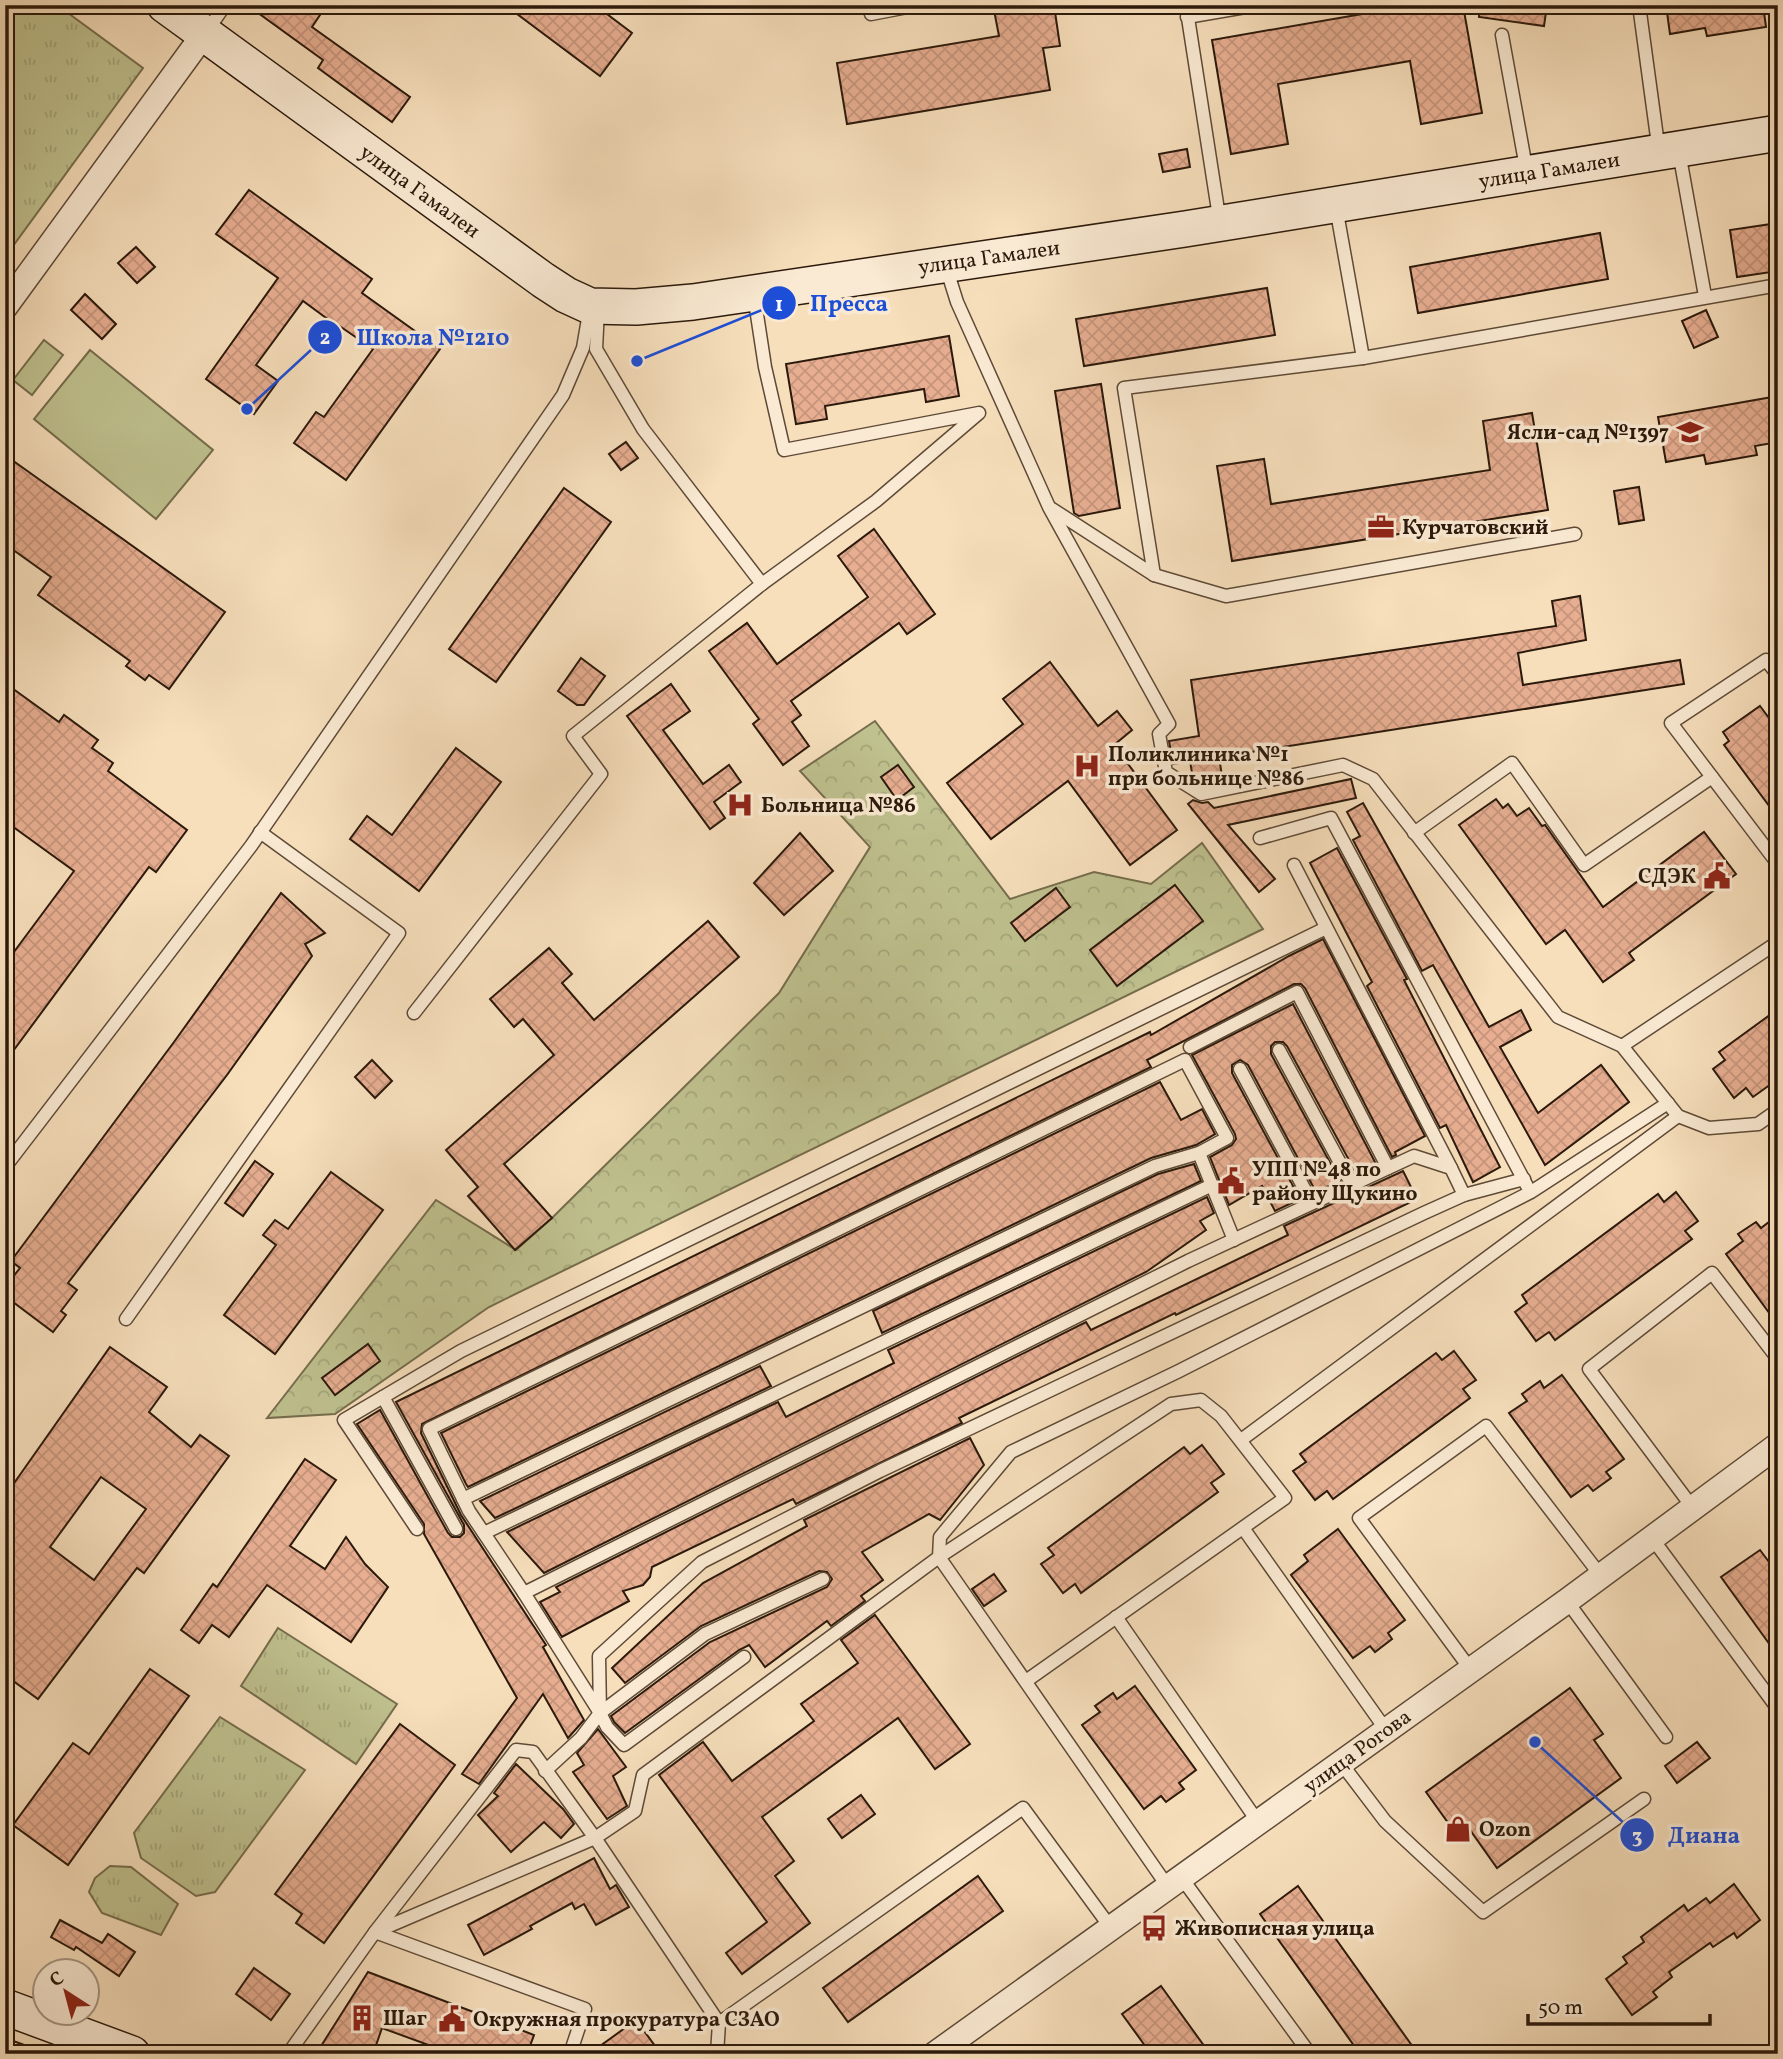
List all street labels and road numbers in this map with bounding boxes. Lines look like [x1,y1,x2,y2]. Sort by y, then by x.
street label: улица Гамалеи [353,139,486,246]
street label: улица Гамалеи [1476,146,1622,197]
street label: улица Гамалеи [917,234,1062,283]
street label: улица Рогова [1298,1703,1418,1801]

